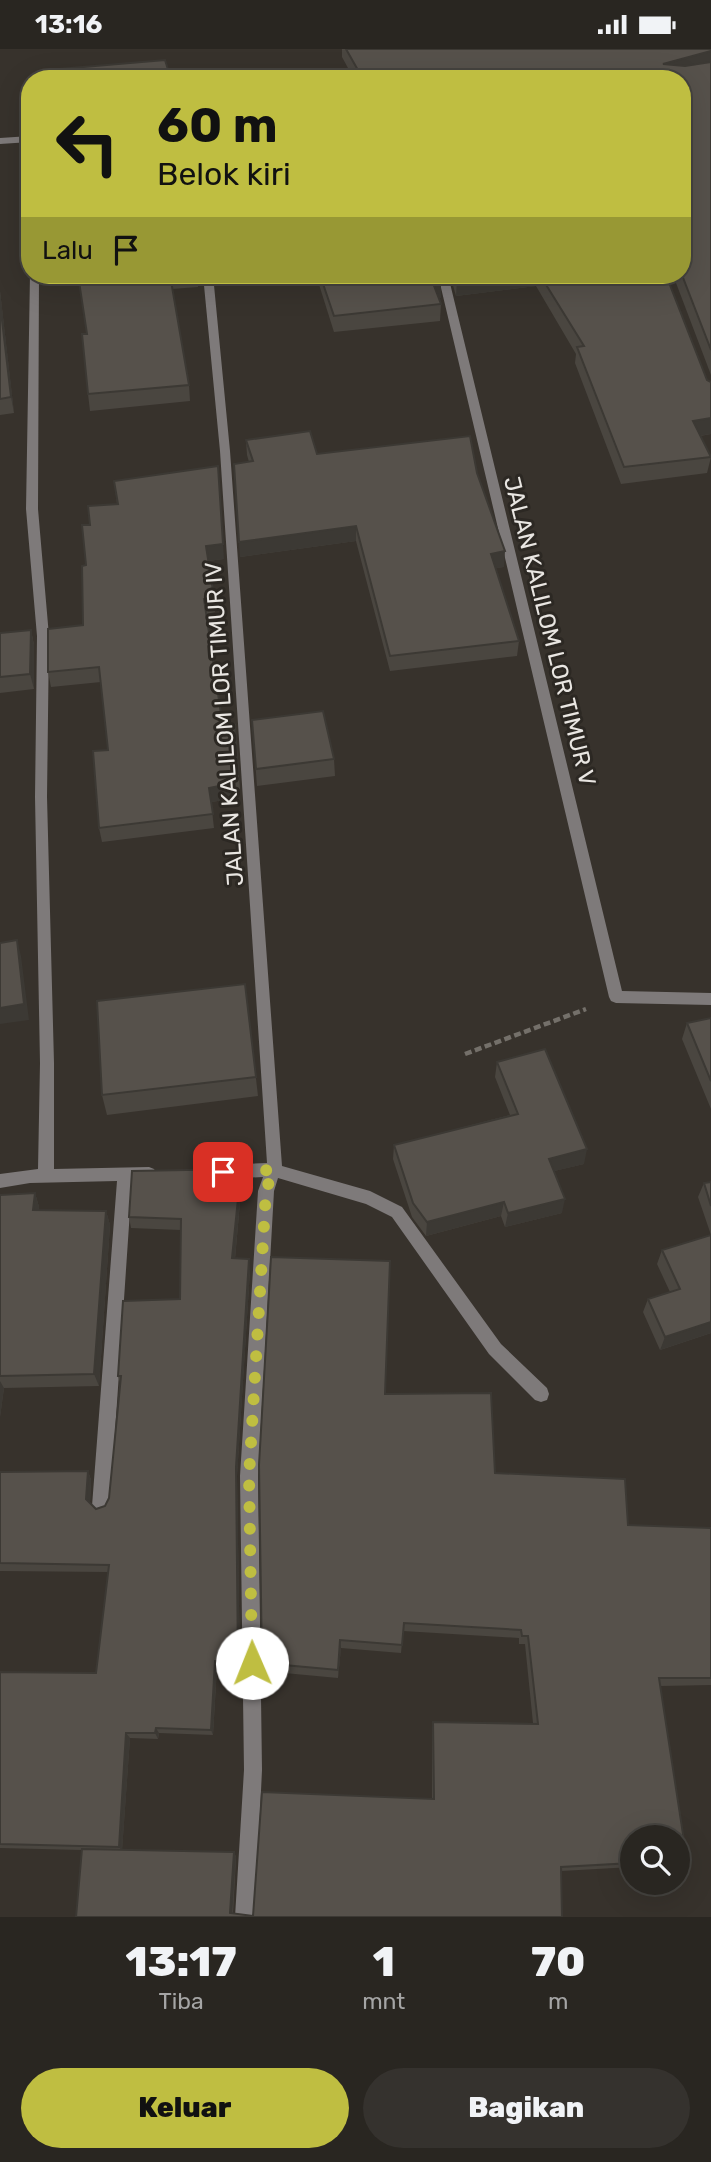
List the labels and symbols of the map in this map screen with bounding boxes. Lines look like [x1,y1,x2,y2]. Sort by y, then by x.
street label: JALAN KALILOM LOR TIMUR V [498,473,602,789]
street label: JALAN KALILOM LOR TIMUR IV [199,561,249,887]
pin [193,1142,253,1202]
position arrow [215,1626,289,1700]

